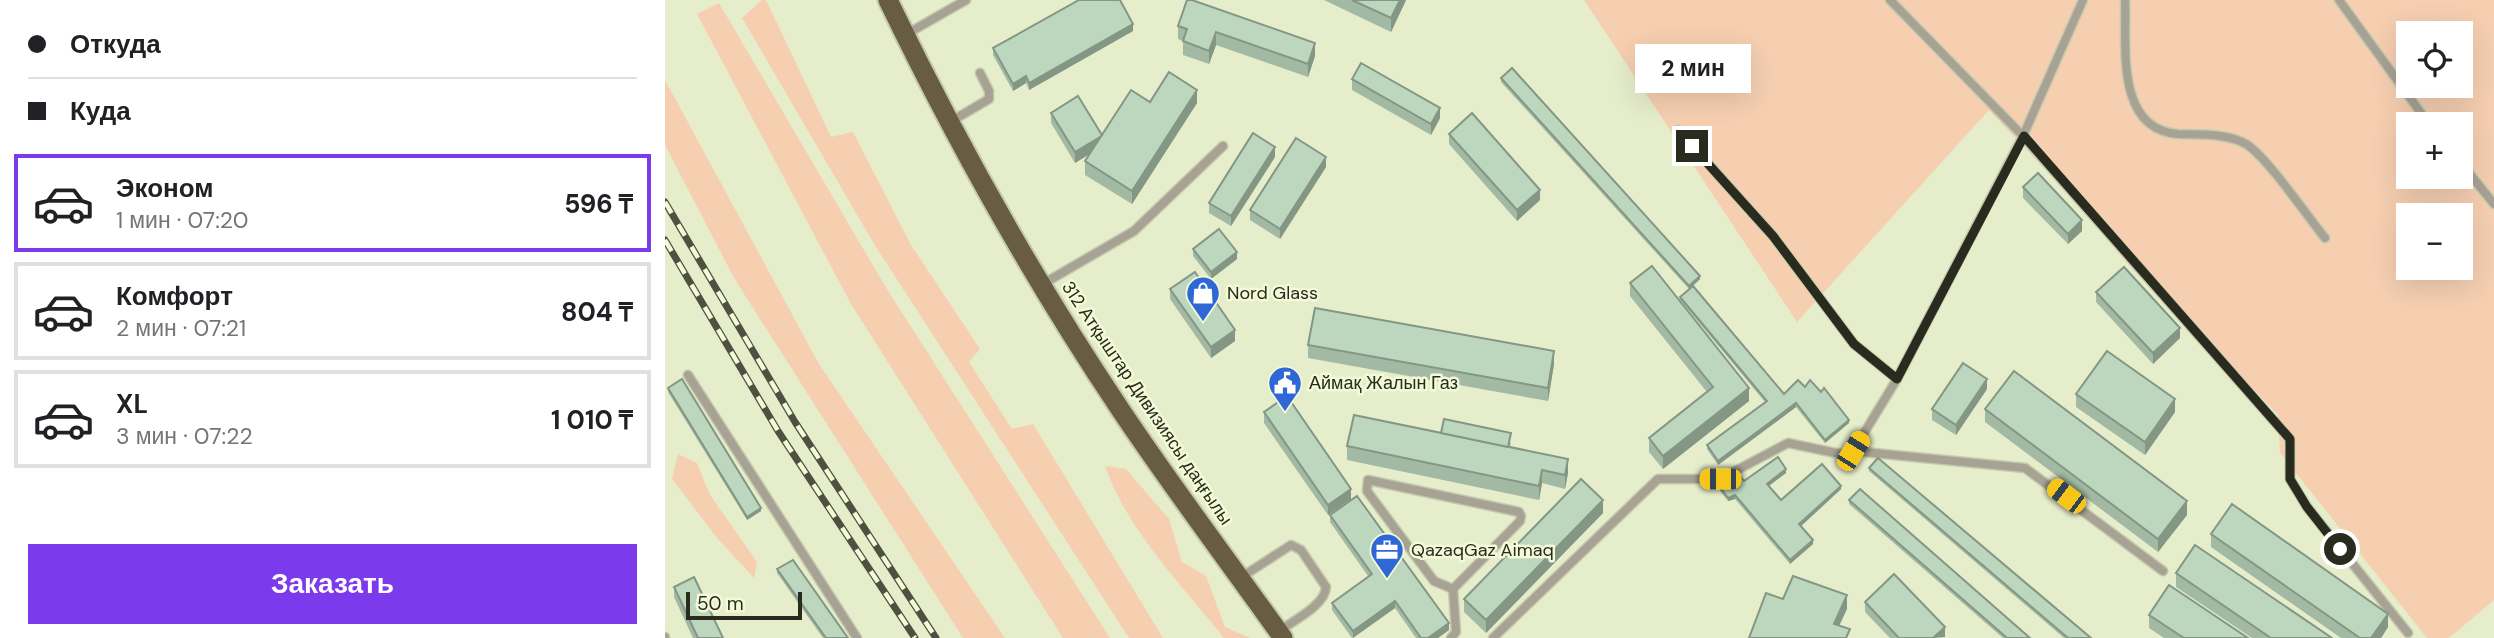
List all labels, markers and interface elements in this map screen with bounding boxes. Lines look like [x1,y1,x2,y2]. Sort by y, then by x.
map controls [2396,21,2473,280]
button: locate [2396,21,2473,98]
text: Откуда [70,27,161,61]
callout: 2 мин [1634,44,1750,94]
text: 2 мин [1661,53,1725,83]
text: Куда [70,94,131,128]
button: + [2396,112,2473,189]
route end [1676,130,1708,162]
text: Эконом [116,171,214,205]
icon: car [32,172,95,235]
text: 596 ₸ [564,187,633,221]
button: − [2396,203,2473,280]
text: 1 мин · 07:20 [116,205,249,235]
shop icon: Nord Glass [1184,274,1222,323]
street label: 312 Атқыштар Дивизиясы даңғылы [1056,276,1238,530]
text: Комфорт [116,279,233,313]
icon: car [32,280,95,343]
place label: Nord Glass [1227,281,1318,305]
text: 804 ₸ [561,295,633,329]
text: 2 мин · 07:21 [116,313,246,343]
public building icon: Аймақ Жалын Газ [1266,364,1304,413]
place label: Аймақ Жалын Газ [1309,371,1458,395]
text: XL [116,387,148,421]
icon: car [32,388,95,451]
text: 1 010 ₸ [551,403,633,437]
text: 3 мин · 07:22 [116,421,253,451]
car [1833,428,1874,474]
car [1700,469,1742,490]
car [2043,475,2090,517]
office icon: QazaqGaz Aimaq [1368,531,1406,580]
route start [2324,533,2356,565]
place label: QazaqGaz Aimaq [1411,538,1554,562]
button: Заказать [28,544,637,624]
scale bar [686,589,801,621]
text: 50 m [697,591,744,616]

